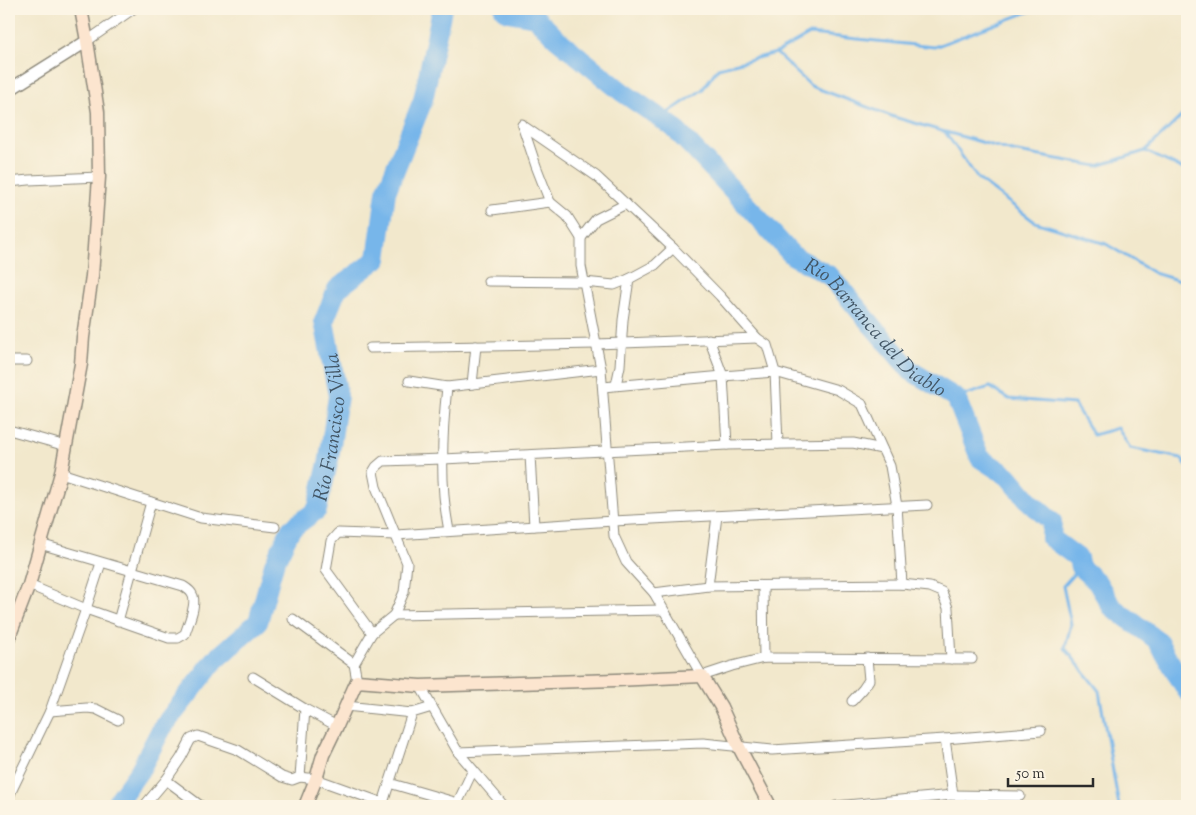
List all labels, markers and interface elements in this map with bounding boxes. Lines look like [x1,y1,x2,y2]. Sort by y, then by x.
water label: Río Barranca del Diablo [798,252,951,406]
water label: Río Francisco Villa [308,351,355,505]
scale bar [1008,755,1094,787]
text: 50 m [1015,764,1045,785]

